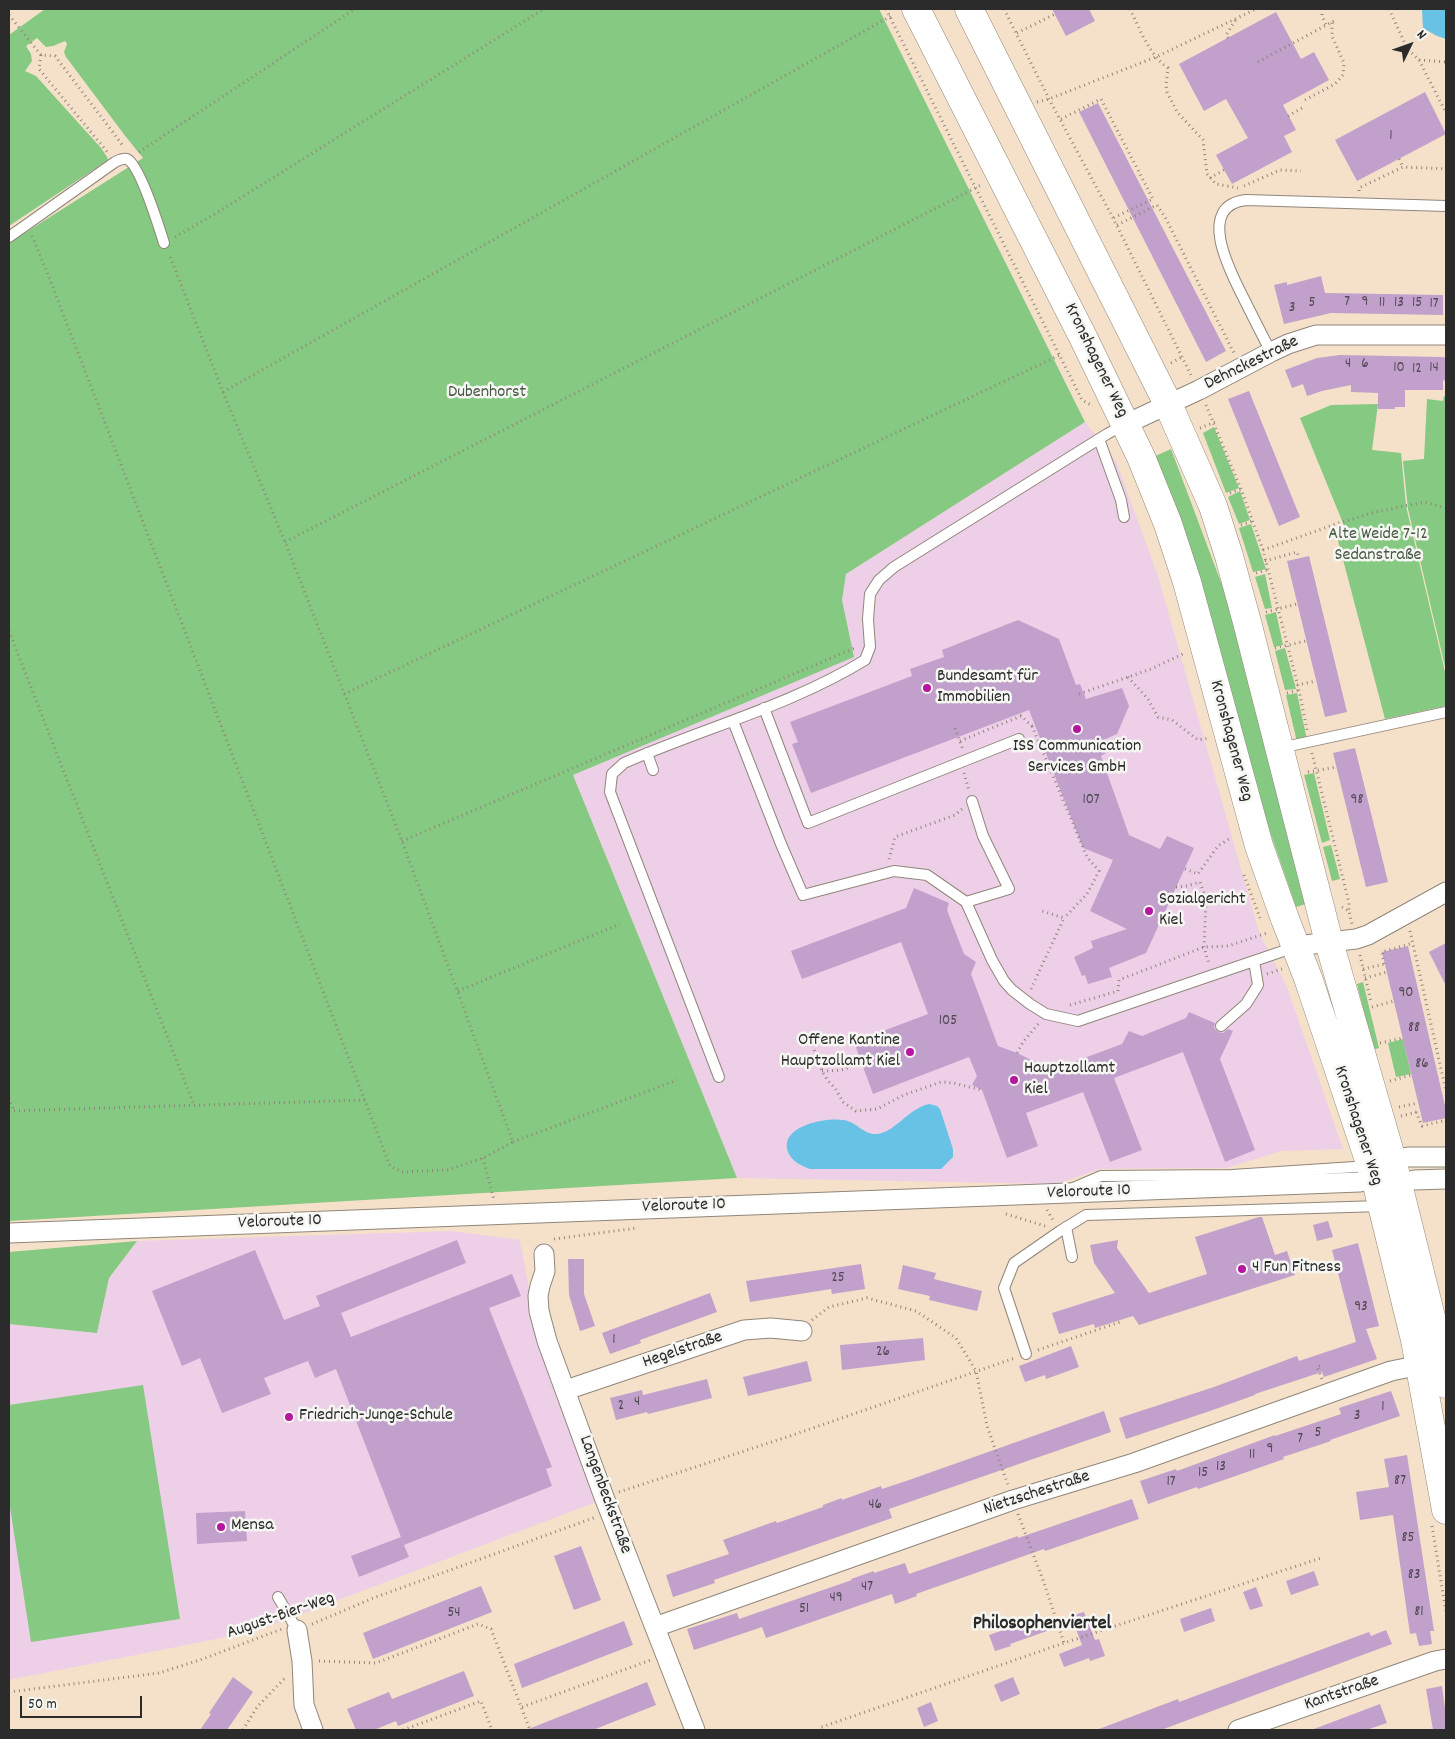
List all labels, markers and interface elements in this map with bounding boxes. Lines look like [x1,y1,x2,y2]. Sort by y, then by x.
north arrow [1385,20,1435,70]
text: N [1411,26,1431,44]
house number: 1 [1389,128,1393,146]
house number: 7 [1344,294,1350,312]
house number: 9 [1362,294,1368,312]
house number: 5 [1309,295,1315,313]
house number: 11 [1379,295,1385,313]
house number: 13 [1394,295,1404,313]
house number: 15 [1412,295,1422,313]
house number: 17 [1429,296,1439,314]
street label: Kronshagener Weg [1058,300,1132,422]
house number: 3 [1289,300,1295,318]
street label: Dehnckestraße [1201,332,1303,396]
house number: 4 [1345,356,1351,374]
house number: 6 [1361,356,1369,374]
house number: 10 [1393,360,1405,378]
house number: 14 [1429,360,1439,378]
house number: 12 [1412,361,1422,379]
park label: Dubenhorst [448,383,526,405]
park label: Alte Weide 7-12 Sedanstraße [1328,525,1428,568]
place label: Bundesamt für Immobilien [937,667,1038,710]
street label: Kronshagener Weg [1203,678,1257,804]
marker: Bundesamt für Immobilien [921,682,933,694]
marker: ISS Communication Services GmbH [1071,723,1083,735]
place label: ISS Communication Services GmbH [1013,737,1141,780]
house number: 107 [1082,792,1100,810]
house number: 98 [1351,792,1363,810]
place label: Sozialgericht Kiel [1159,890,1246,932]
marker: Sozialgericht Kiel [1143,905,1155,917]
house number: 90 [1398,985,1414,1003]
house number: 105 [939,1013,957,1031]
house number: 88 [1408,1020,1420,1038]
place label: Offene Kantine Hauptzollamt Kiel [781,1031,900,1074]
marker: Offene Kantine Hauptzollamt Kiel [904,1046,916,1058]
house number: 86 [1415,1056,1429,1074]
place label: Hauptzollamt Kiel [1024,1059,1115,1102]
street label: Kronshagener Weg [1327,1063,1387,1189]
marker: Hauptzollamt Kiel [1008,1074,1020,1086]
street label: Veloroute 10 [1047,1181,1131,1205]
street label: Veloroute 10 [642,1195,726,1219]
street label: Veloroute 10 [238,1211,322,1235]
place label: 4 Fun Fitness [1252,1258,1341,1280]
marker: 4 Fun Fitness [1236,1263,1248,1275]
house number: 25 [831,1270,845,1288]
house number: 93 [1354,1299,1368,1317]
street label: Hegelstraße [640,1327,726,1375]
house number: 1 [612,1332,616,1350]
house number: 26 [876,1344,890,1362]
house number: 4 [634,1394,640,1412]
house number: 2 [618,1398,624,1416]
house number: 1 [1381,1399,1385,1417]
place label: Friedrich-Junge-Schule [299,1406,453,1428]
house number: 3 [1354,1408,1360,1426]
marker: Friedrich-Junge-Schule [283,1411,295,1423]
house number: 5 [1315,1425,1321,1443]
house number: 7 [1297,1431,1303,1449]
street label: Langenbeckstraße [573,1433,635,1557]
house number: 9 [1267,1441,1273,1459]
house number: 11 [1249,1447,1255,1465]
house number: 13 [1216,1459,1226,1477]
house number: 15 [1198,1465,1208,1483]
street label: Nietzschestraße [981,1467,1093,1521]
house number: 87 [1394,1473,1406,1491]
house number: 17 [1166,1474,1176,1492]
house number: 46 [868,1497,882,1515]
place label: Mensa [231,1516,274,1538]
marker: Mensa [215,1521,227,1533]
house number: 85 [1402,1530,1414,1548]
house number: 83 [1408,1567,1420,1585]
house number: 47 [861,1579,873,1597]
street label: August-Bier-Weg [224,1589,338,1645]
house number: 49 [829,1590,843,1608]
house number: 51 [799,1601,809,1619]
house number: 81 [1414,1604,1424,1622]
house number: 54 [447,1605,461,1623]
district label: Philosophenviertel [973,1613,1111,1637]
street label: Kantstraße [1302,1671,1382,1717]
scale bar [22,1686,145,1718]
text: 50 m [28,1694,57,1716]

